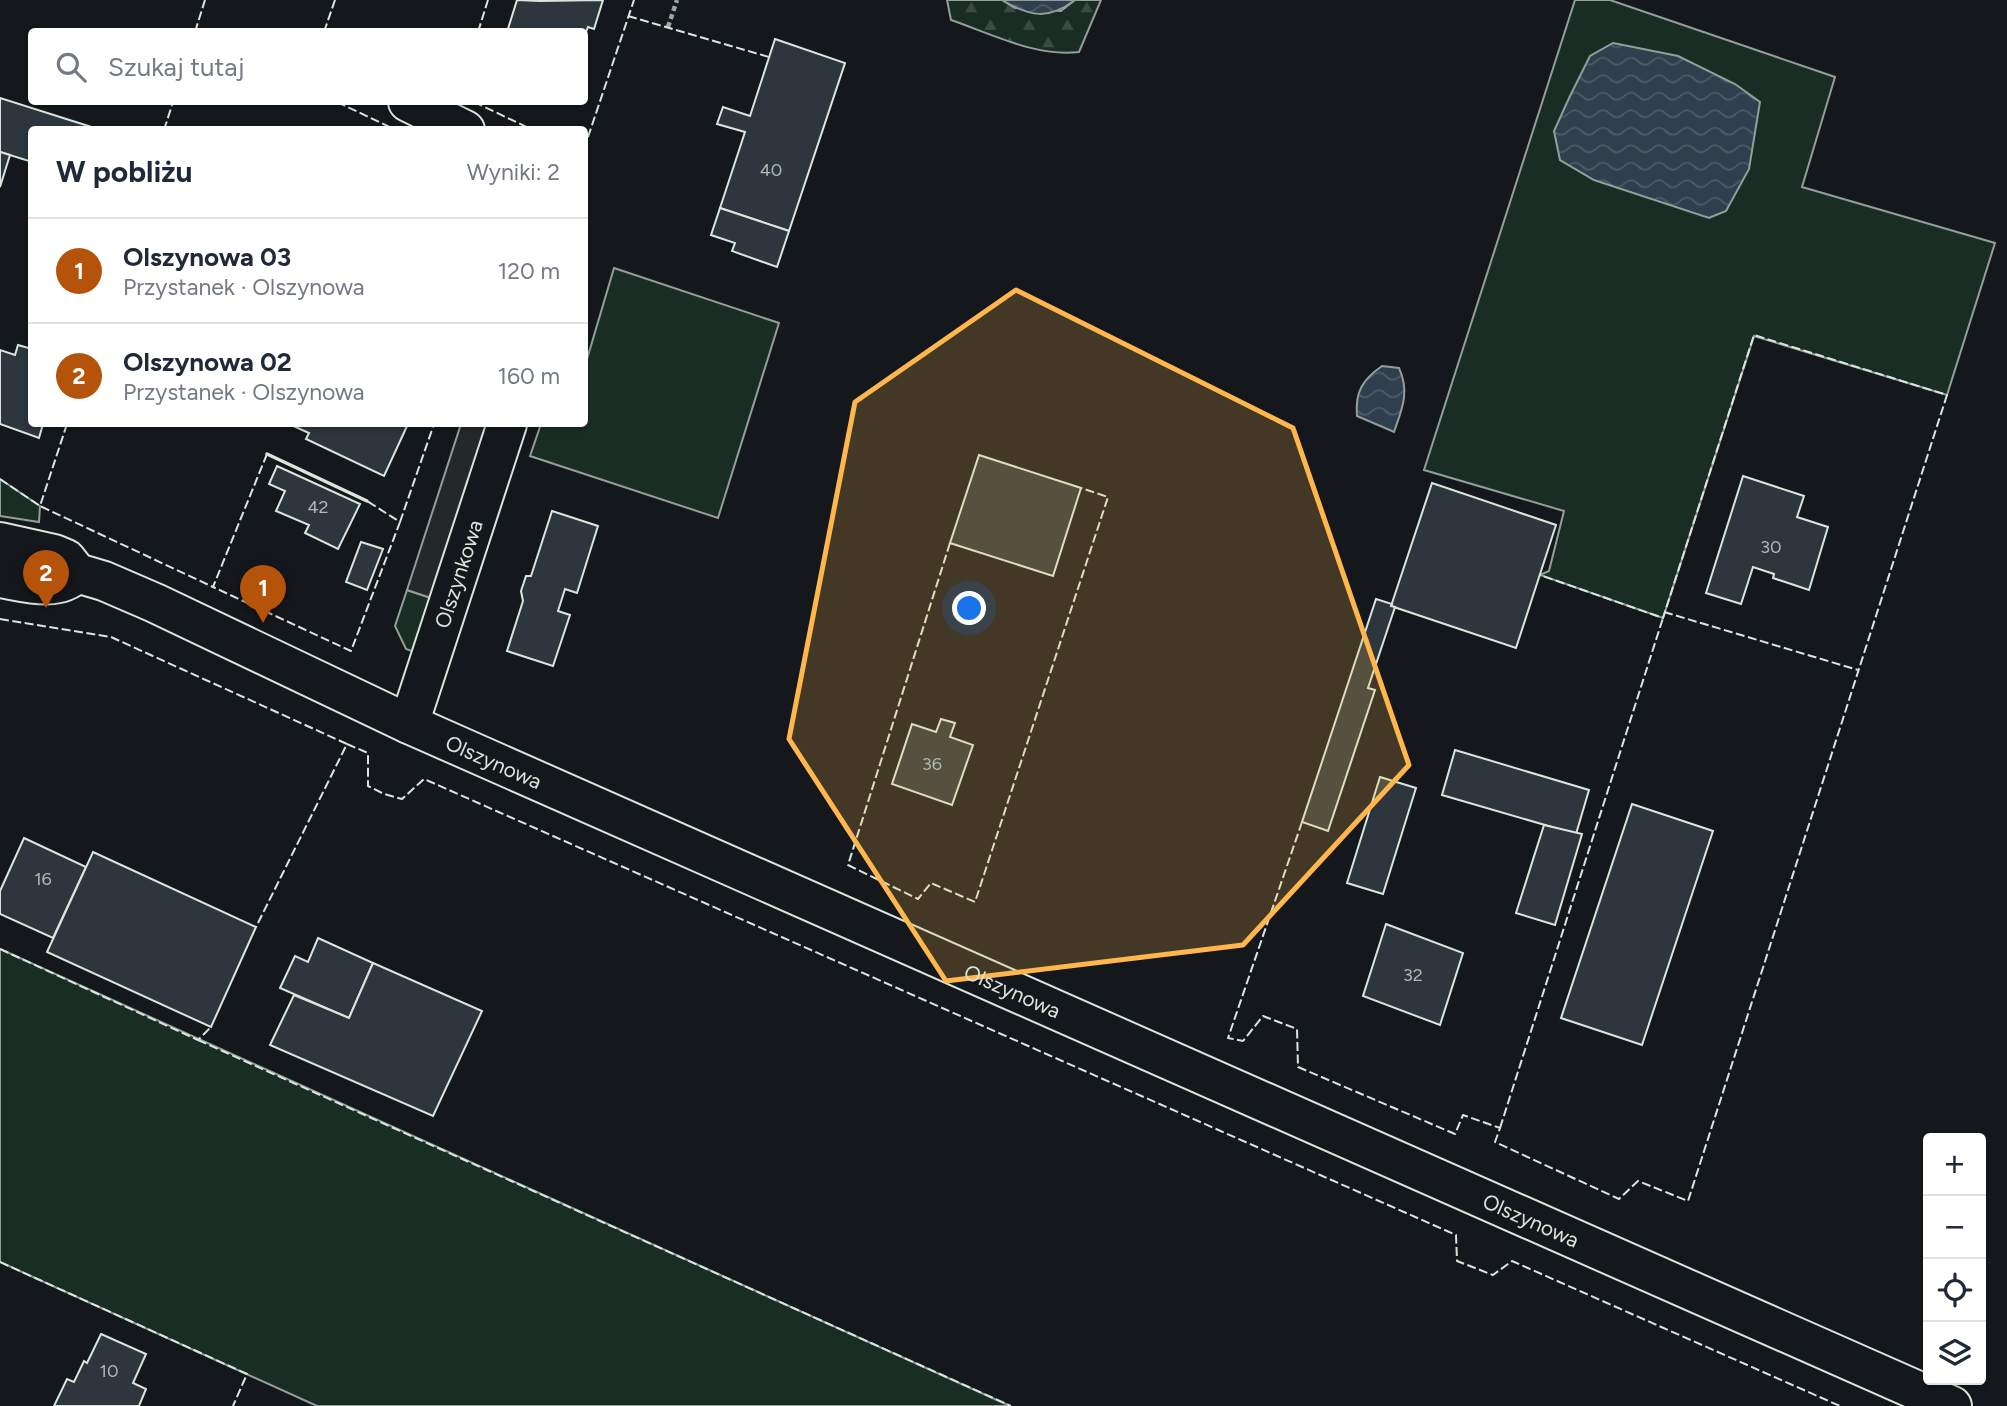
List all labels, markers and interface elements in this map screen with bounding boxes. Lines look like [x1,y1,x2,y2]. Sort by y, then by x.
search box [28,28,588,105]
icon: search [52,48,90,86]
text: Szukaj tutaj [108,51,245,83]
text: W pobliżu [56,153,193,190]
text: Wyniki: 2 [467,158,560,186]
house number: 40 [760,159,782,181]
text: Olszynowa 03 [123,241,291,273]
text: 1 [74,257,84,285]
text: 120 m [498,257,560,285]
text: Przystanek · Olszynowa [123,273,365,301]
text: Olszynowa 02 [123,346,292,378]
text: 2 [72,362,86,390]
text: 160 m [497,362,560,390]
text: Przystanek · Olszynowa [123,378,365,406]
house number: 42 [307,496,329,518]
street label: Olszynkowa [429,516,487,631]
house number: 30 [1760,536,1782,558]
pin: 2 [23,550,69,608]
pin: 1 [240,565,286,623]
your location [952,591,986,625]
street label: Olszynowa [442,729,546,794]
house number: 36 [922,753,942,775]
house number: 16 [34,868,52,890]
street label: Olszynowa [961,959,1065,1023]
house number: 32 [1403,964,1423,986]
map controls [1923,1133,1986,1385]
button: + [1923,1133,1986,1196]
street label: Olszynowa [1479,1188,1583,1252]
button: − [1923,1196,1986,1259]
button: locate [1923,1259,1986,1322]
button: layers [1923,1322,1986,1385]
house number: 10 [100,1360,118,1382]

